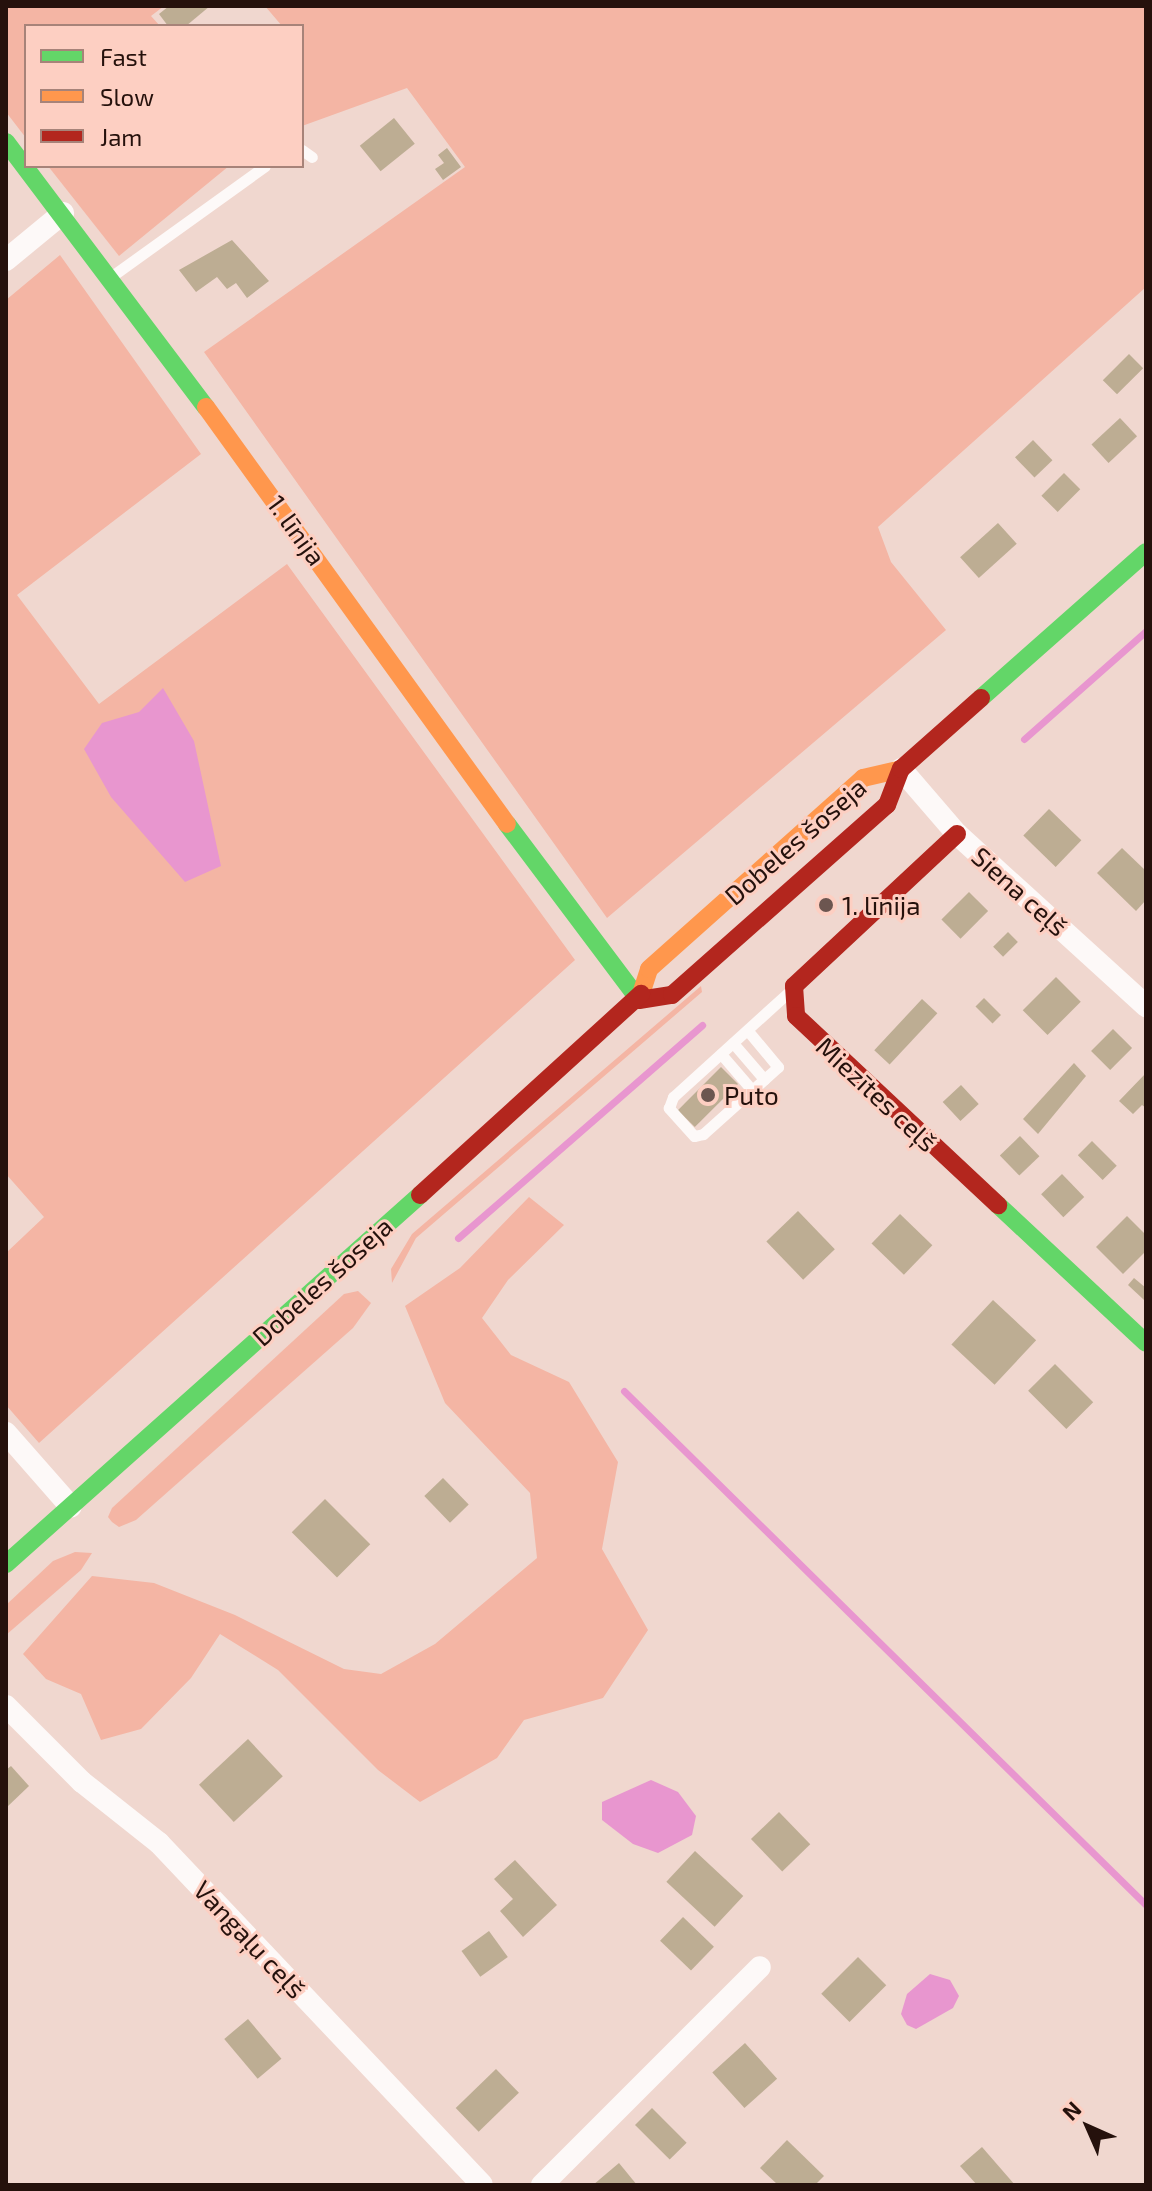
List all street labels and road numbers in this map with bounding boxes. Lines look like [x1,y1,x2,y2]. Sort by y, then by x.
street label: 1. līnija [261,489,333,571]
street label: Dobeles šoseja [718,771,872,911]
street label: Siena ceļš [966,840,1074,942]
street label: Miezītes ceļš [810,1030,944,1158]
street label: Dobeles šoseja [246,1210,398,1352]
street label: Vangaļu ceļš [188,1874,312,2004]

